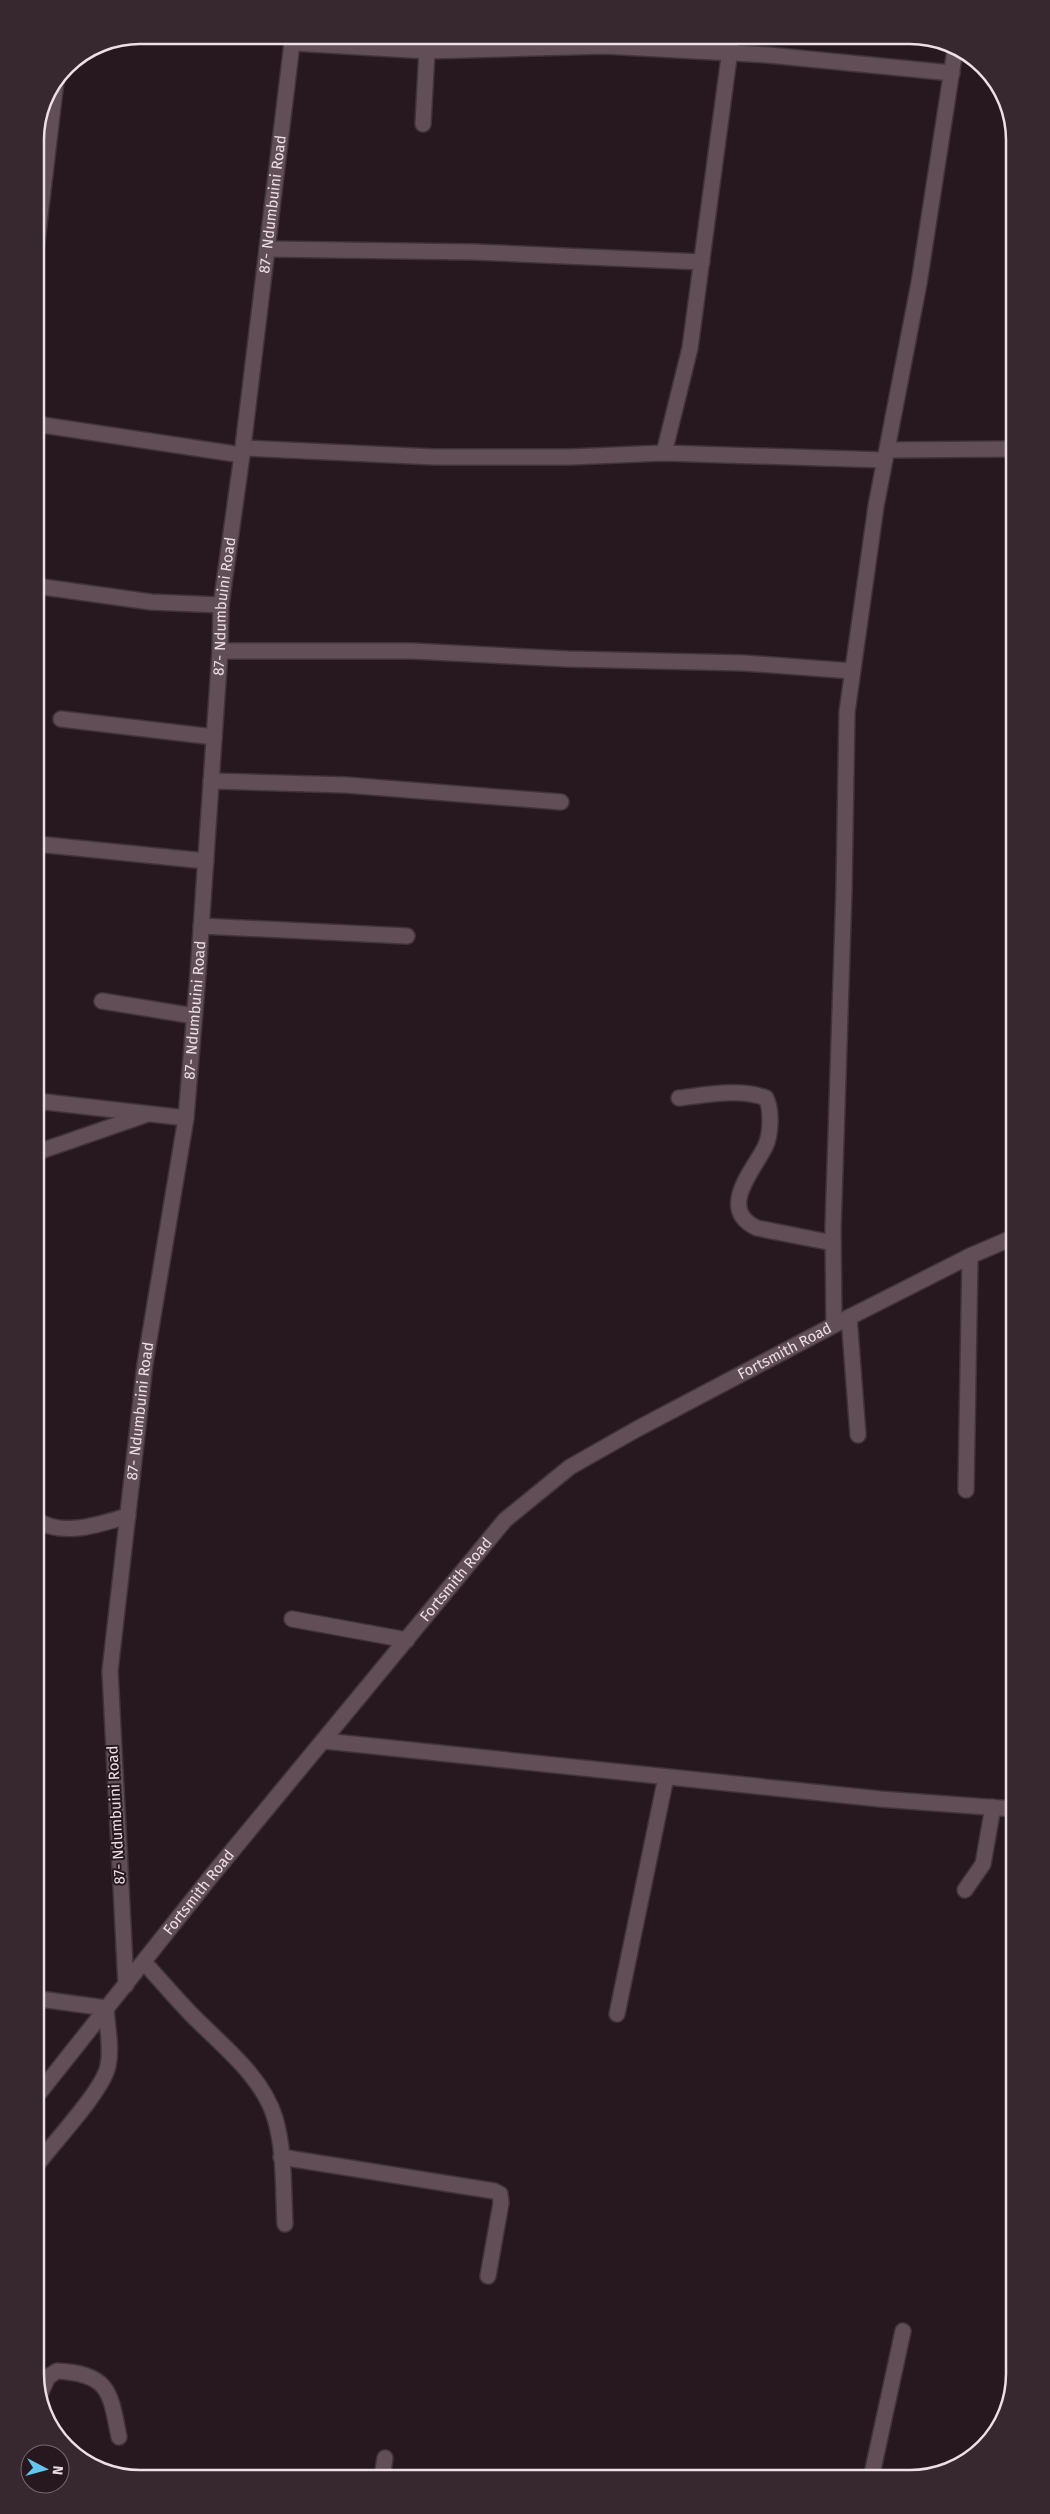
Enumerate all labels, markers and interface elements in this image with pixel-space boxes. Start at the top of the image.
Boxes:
street label: 87- Ndumbuini Road [255,134,290,274]
street label: 87- Ndumbuini Road [209,536,239,676]
street label: 87- Ndumbuini Road [180,940,209,1080]
street label: Fortsmith Road [735,1319,835,1383]
street label: 87- Ndumbuini Road [123,1341,158,1481]
street label: Fortsmith Road [416,1534,496,1625]
street label: 87- Ndumbuini Road [103,1745,129,1885]
street label: Fortsmith Road [159,1846,238,1938]
north arrow [20,2444,70,2494]
text: N [48,2465,66,2476]

